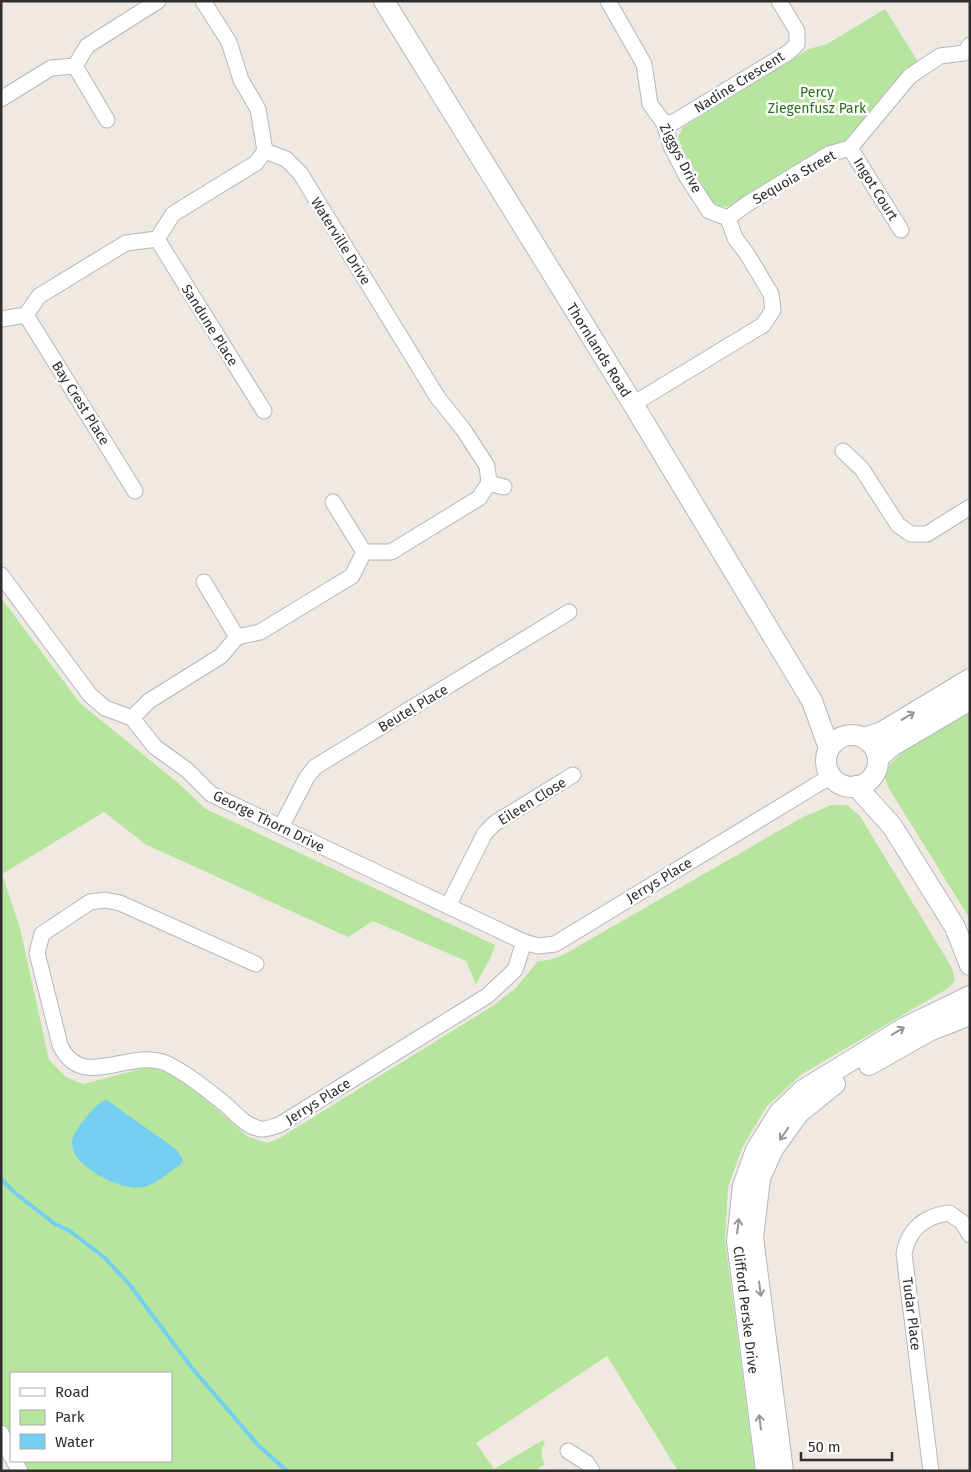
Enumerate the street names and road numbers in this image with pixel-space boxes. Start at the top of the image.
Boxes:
street label: Nadine Crescent [691,47,788,117]
street label: Ziggys Drive [656,121,705,196]
street label: Sequoia Street [750,146,840,208]
street label: Ingot Court [850,155,902,225]
street label: Waterville Drive [307,194,374,288]
street label: Sandune Place [178,281,241,369]
street label: Thornlands Road [563,300,634,401]
street label: Bay Crest Place [48,358,113,448]
street label: Beutel Place [375,681,451,736]
street label: Eileen Close [495,774,569,829]
street label: George Thorn Drive [210,787,327,856]
street label: Jerrys Place [623,854,695,907]
street label: Jerrys Place [283,1075,354,1128]
street label: Clifford Perske Drive [729,1245,762,1375]
street label: Tudar Place [899,1276,924,1352]

